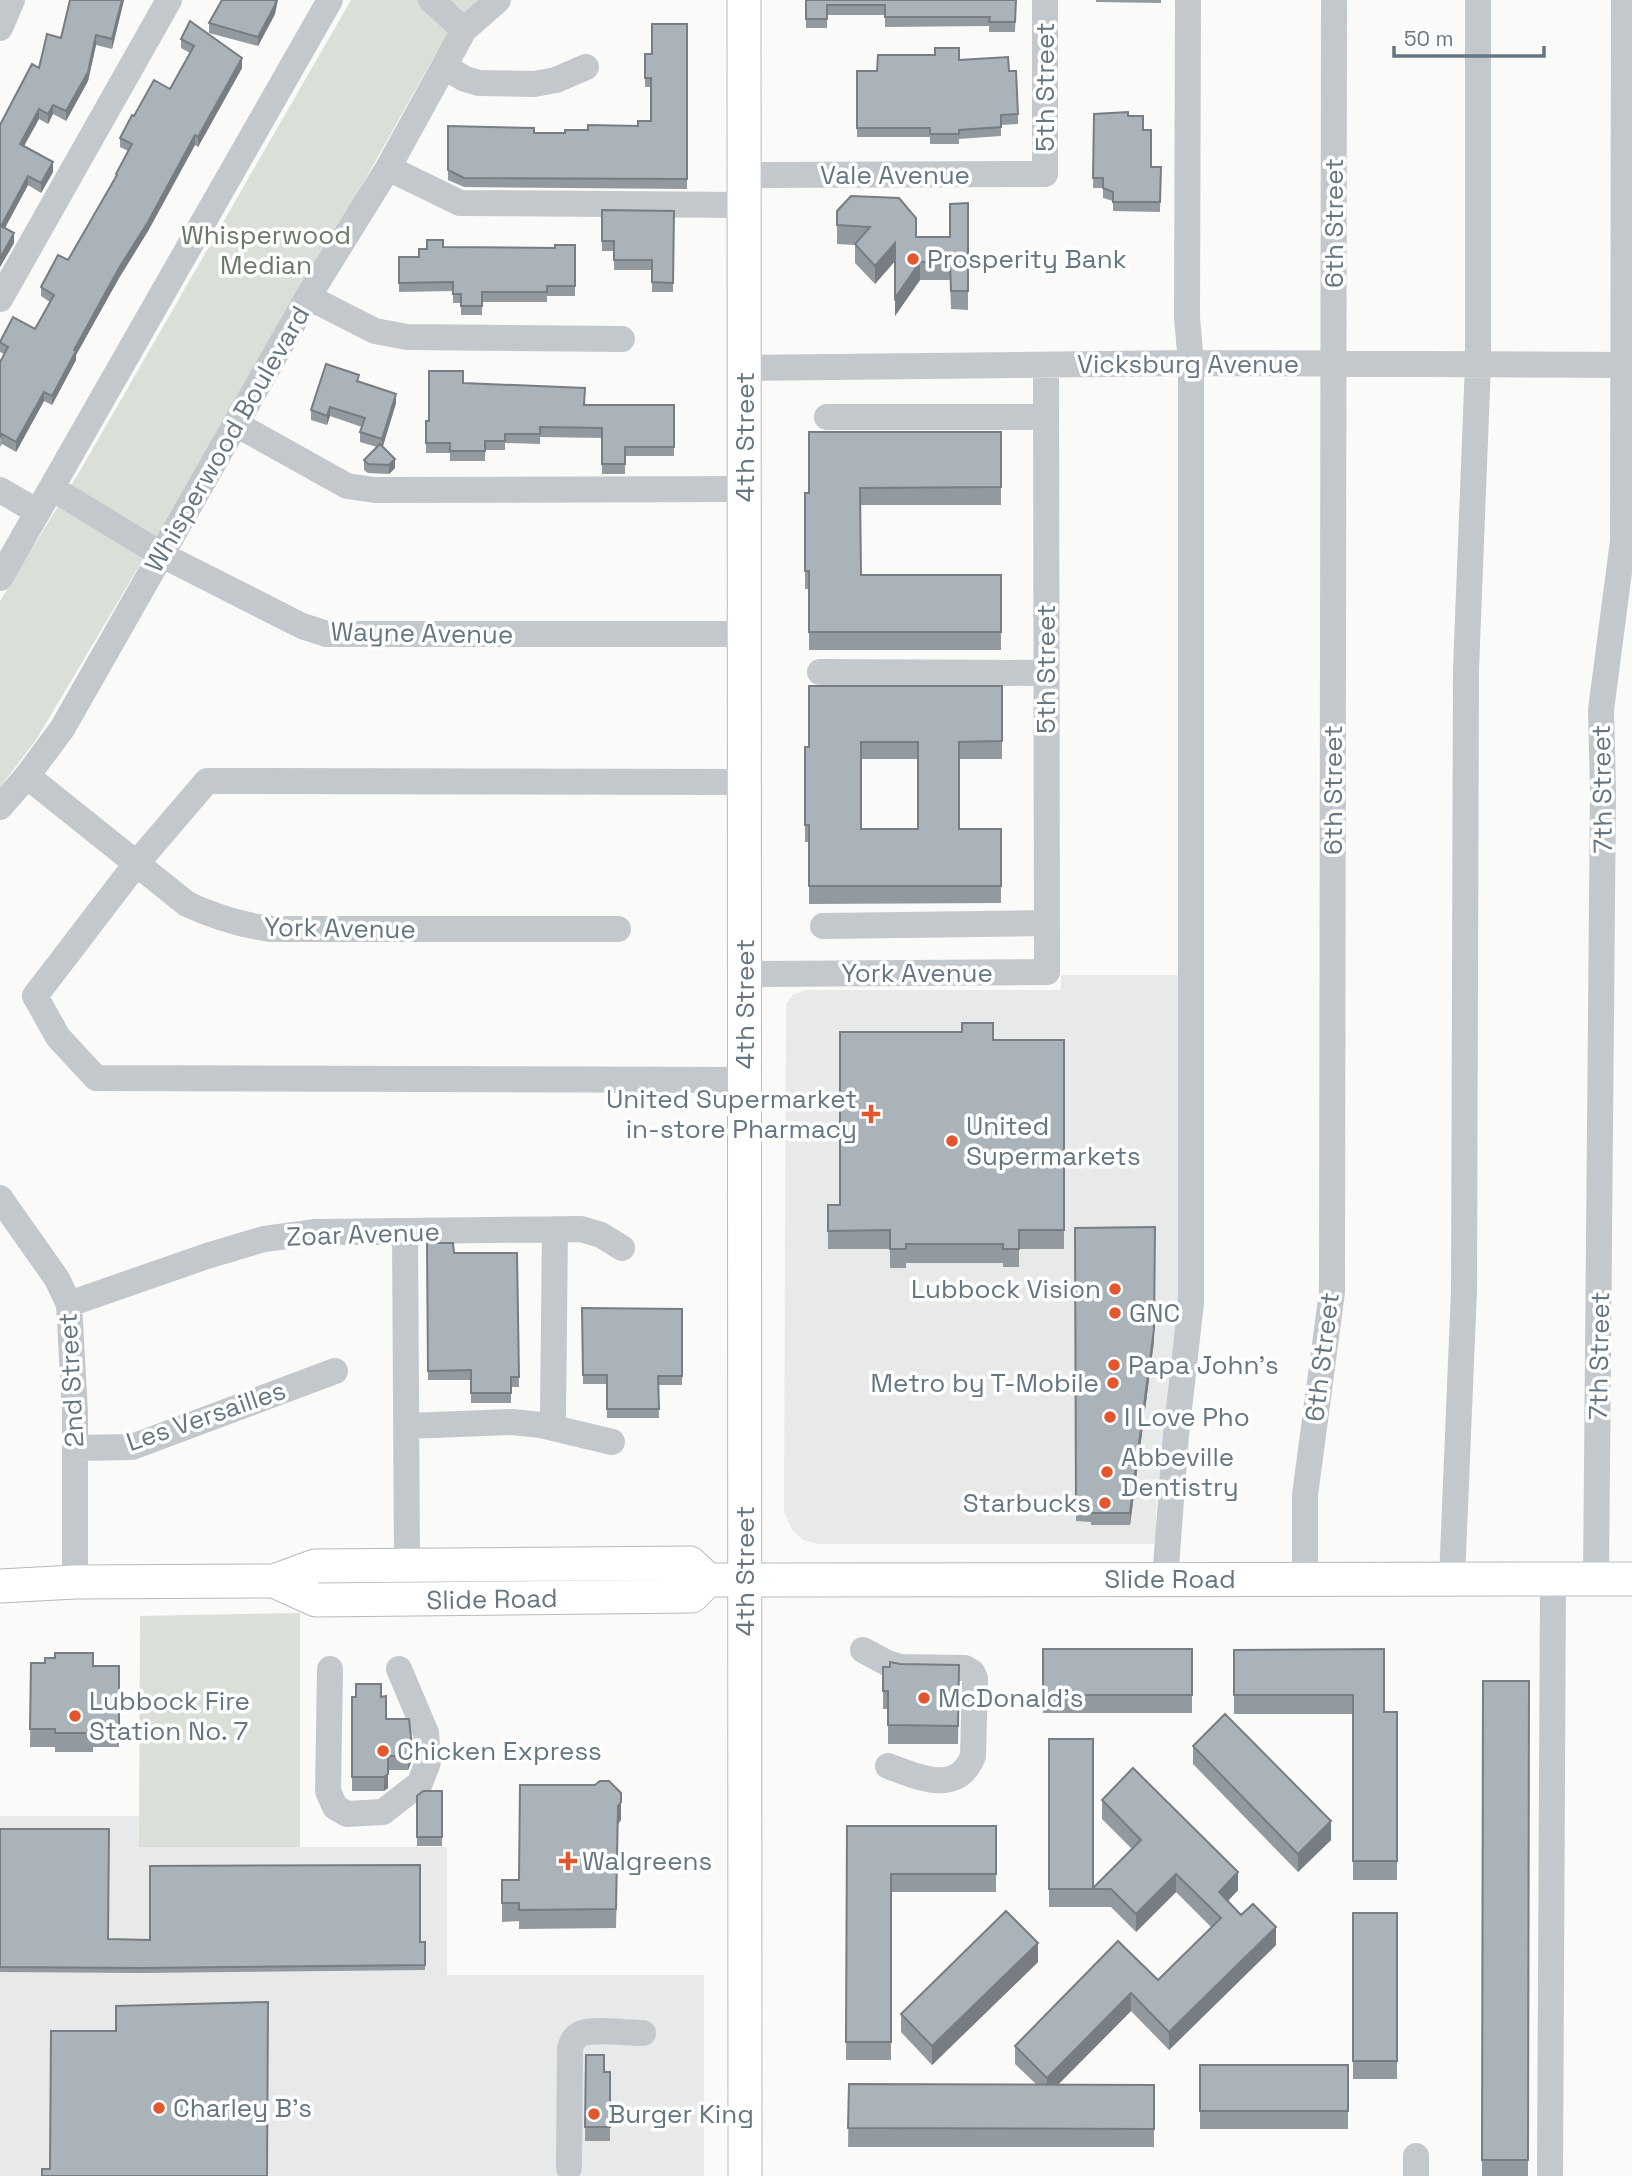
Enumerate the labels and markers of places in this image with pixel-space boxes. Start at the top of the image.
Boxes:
place label: Prosperity Bank [927,242,1127,276]
marker: Prosperity Bank [905,251,921,267]
place label: United Supermarket in-store Pharmacy [606,1082,857,1146]
marker: United Supermarket in-store Pharmacy [863,1106,879,1122]
place label: United Supermarkets [966,1109,1141,1173]
marker: United Supermarkets [944,1133,960,1149]
place label: Lubbock Vision [911,1272,1101,1306]
marker: Lubbock Vision [1107,1281,1123,1297]
place label: GNC [1129,1296,1180,1330]
marker: GNC [1107,1305,1123,1321]
place label: Papa John's [1128,1348,1279,1382]
marker: Papa John's [1106,1357,1122,1373]
place label: Metro by T-Mobile [871,1366,1099,1400]
marker: Metro by T-Mobile [1105,1375,1121,1391]
place label: I Love Pho [1124,1400,1250,1434]
marker: I Love Pho [1102,1409,1118,1425]
place label: Abbeville Dentistry [1121,1440,1239,1504]
marker: Abbeville Dentistry [1099,1464,1115,1480]
place label: Starbucks [963,1486,1091,1520]
marker: Starbucks [1097,1495,1113,1511]
place label: McDonald's [938,1681,1083,1715]
place label: Lubbock Fire Station No. 7 [89,1684,250,1748]
marker: McDonald's [916,1690,932,1706]
marker: Lubbock Fire Station No. 7 [67,1708,83,1724]
place label: Chicken Express [397,1734,602,1768]
marker: Chicken Express [375,1743,391,1759]
place label: Walgreens [582,1844,712,1878]
marker: Walgreens [560,1853,576,1869]
place label: Charley B's [173,2091,312,2125]
place label: Burger King [608,2097,754,2131]
marker: Charley B's [151,2100,167,2116]
marker: Burger King [586,2106,602,2122]

